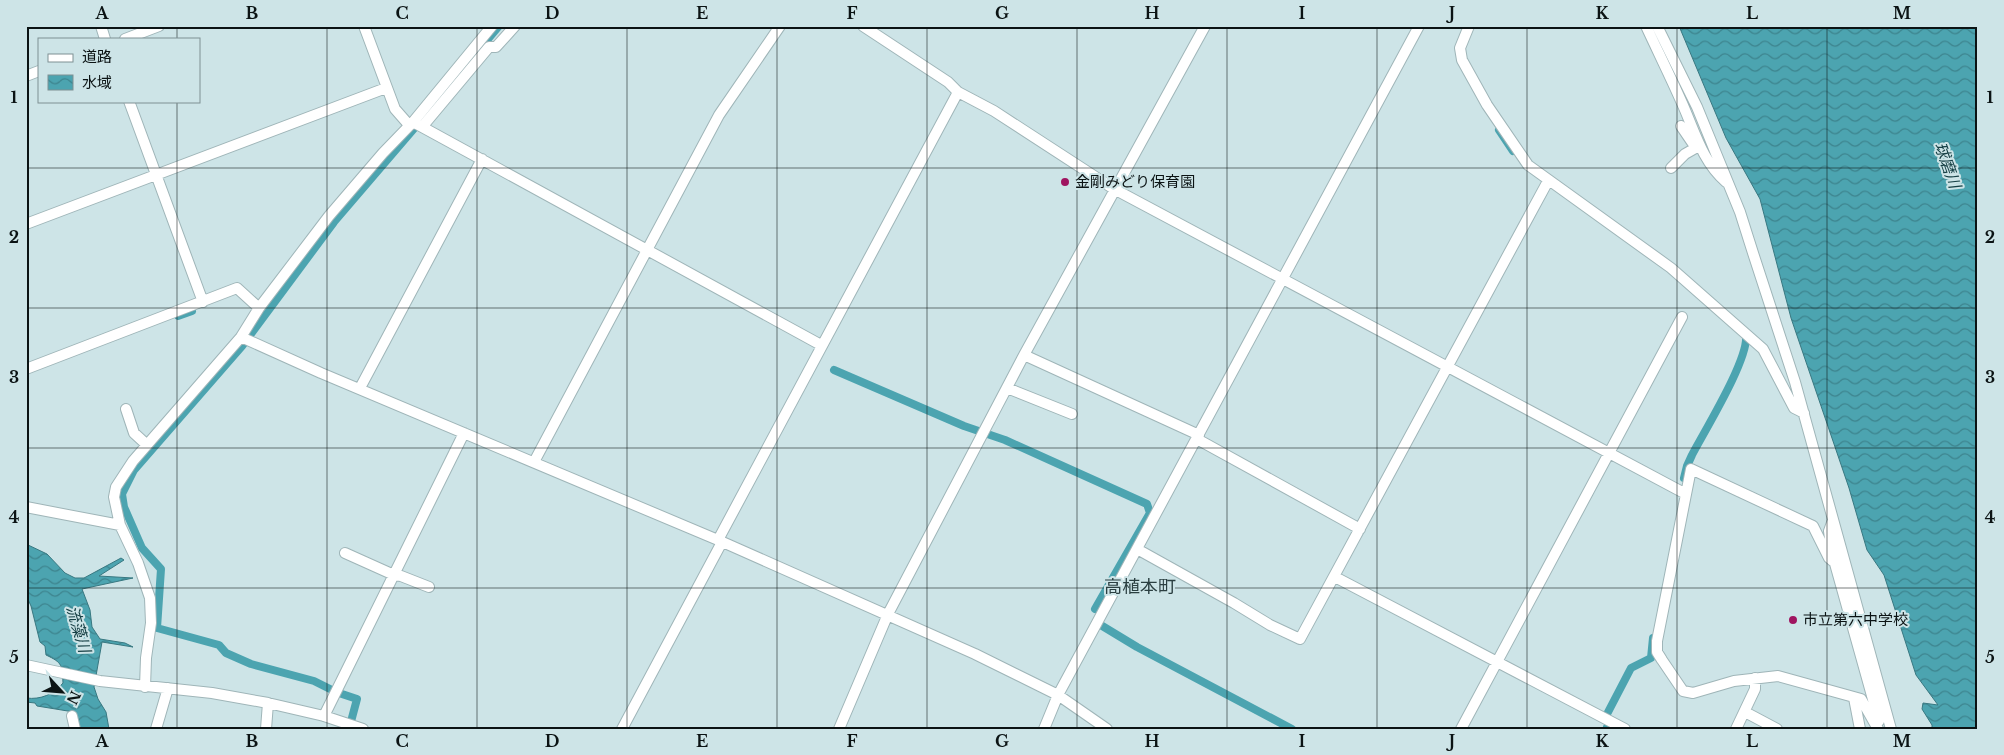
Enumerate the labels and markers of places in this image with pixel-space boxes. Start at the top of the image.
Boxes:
place label: 金剛みどり保育園 [1075,172,1195,191]
marker: 金剛みどり保育園 [1059,176,1071,188]
place label: 市立第六中学校 [1803,610,1908,629]
marker: 市立第六中学校 [1787,614,1799,626]

